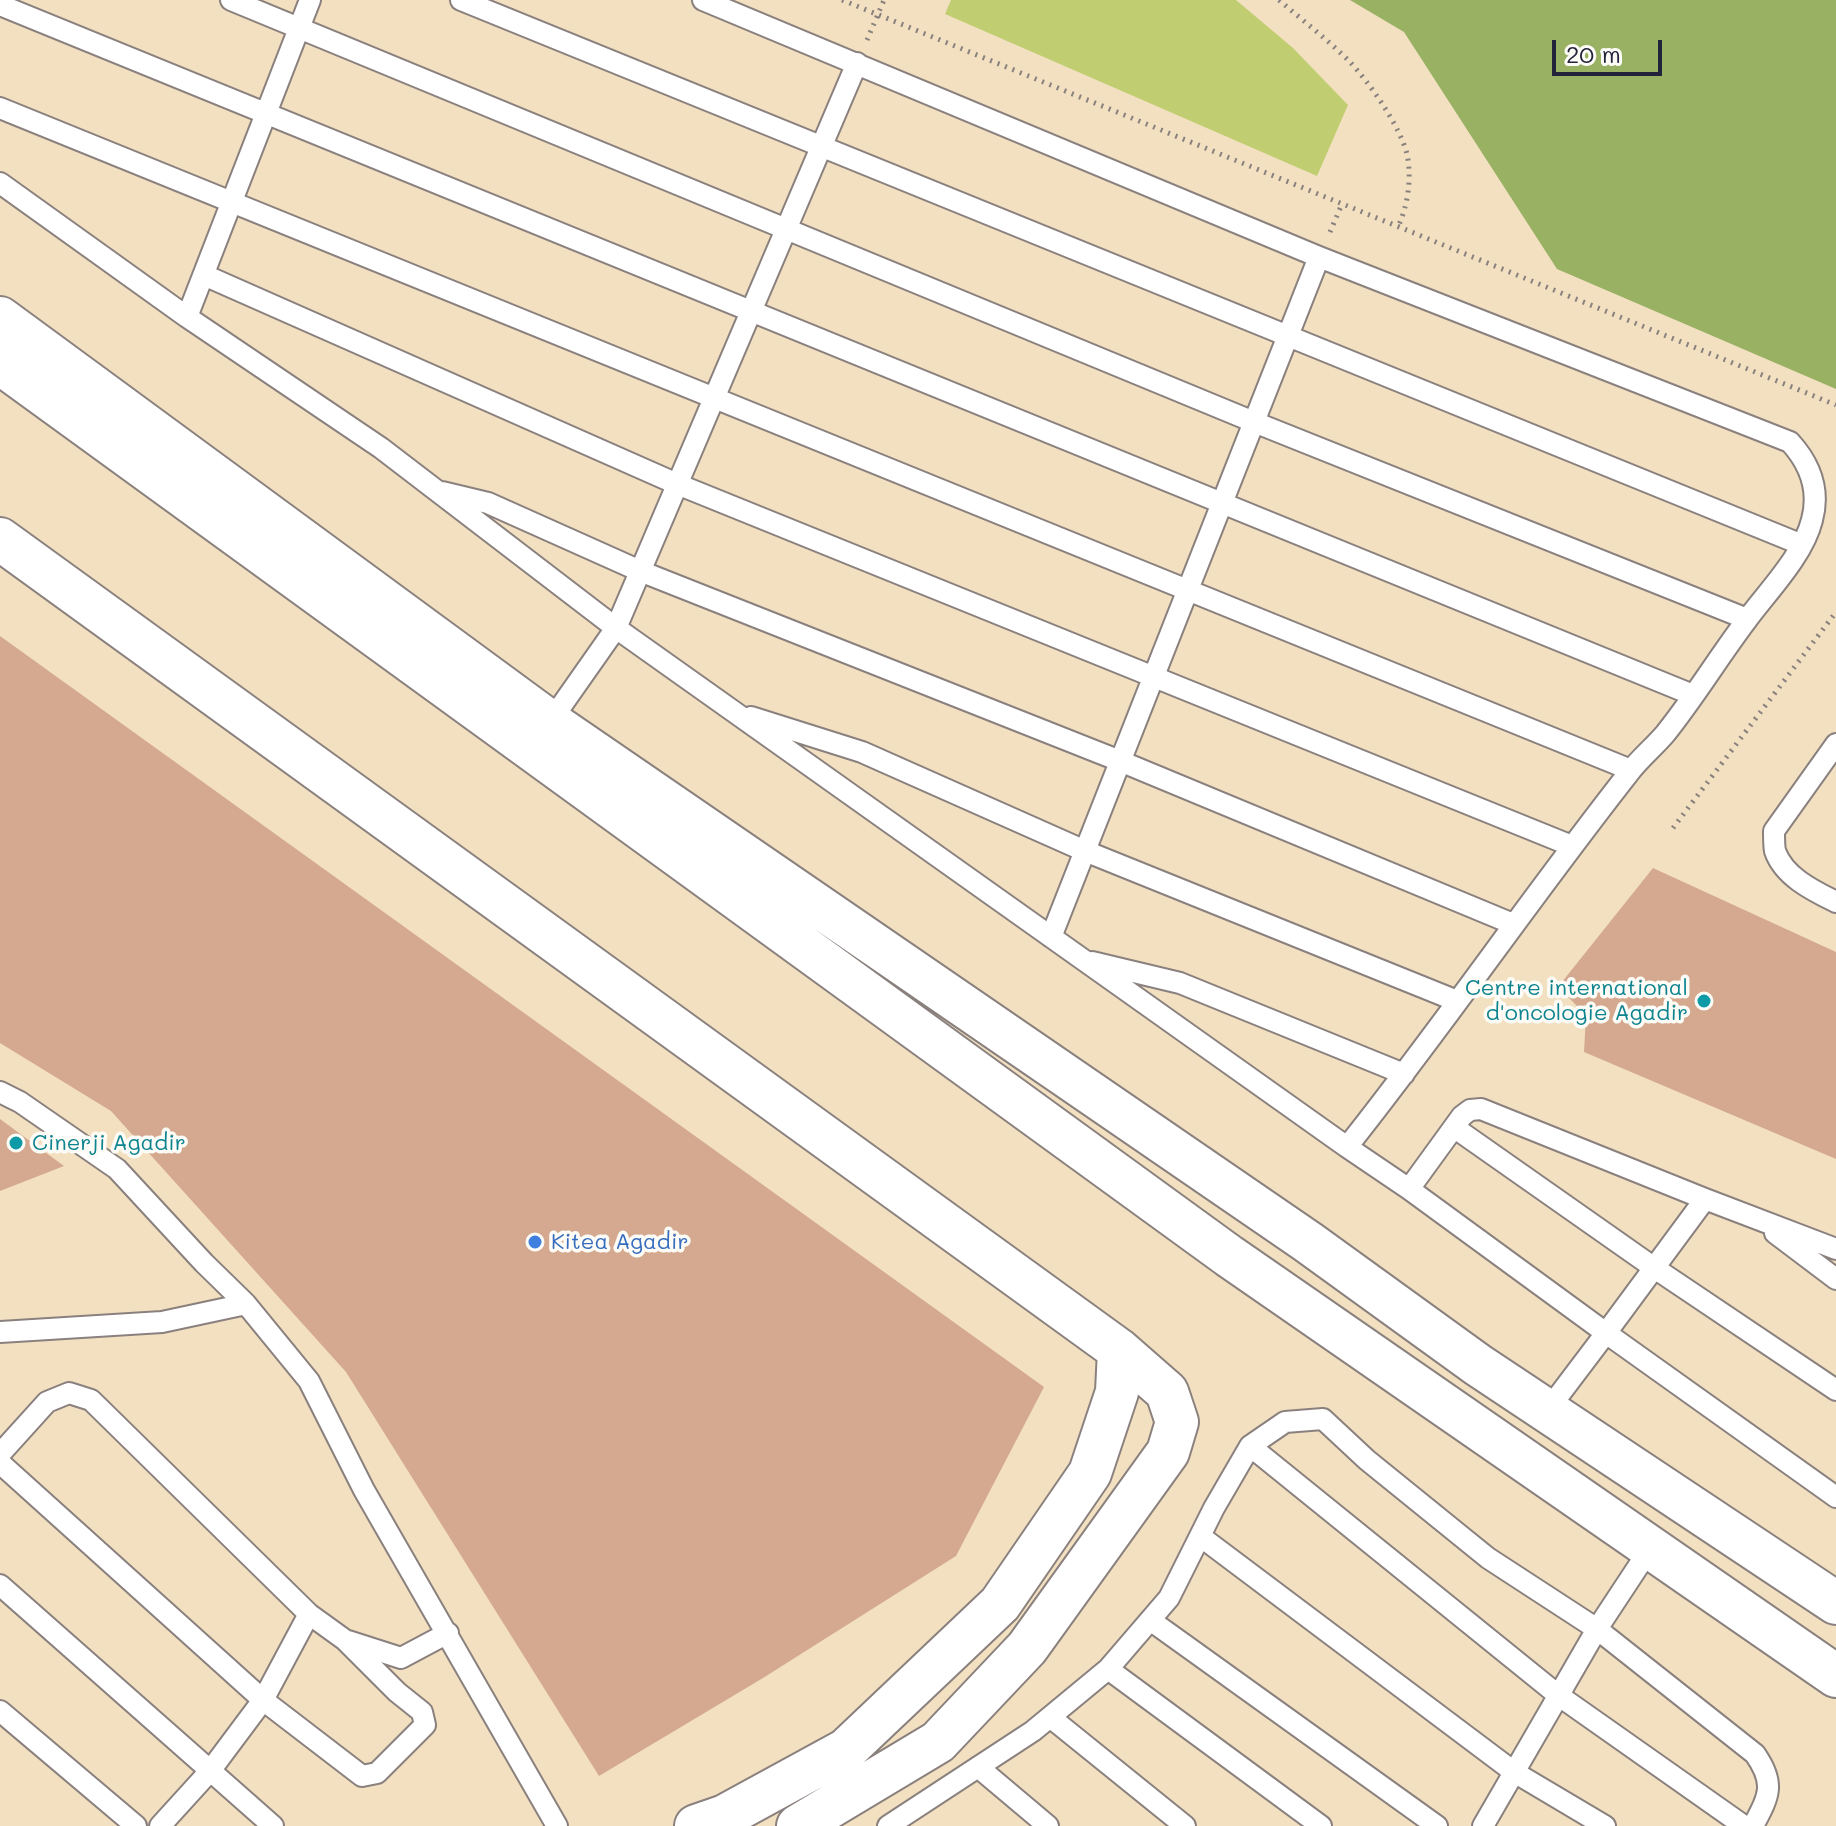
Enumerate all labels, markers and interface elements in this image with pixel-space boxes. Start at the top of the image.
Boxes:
scale bar [1556,24,1666,74]
text: 20 m [1566,38,1621,69]
place label: Centre international d'oncologie Agadir [1465,975,1688,1026]
marker: Centre international d'oncologie Agadir [1695,992,1713,1010]
place label: Cinerji Agadir [32,1130,186,1156]
marker: Cinerji Agadir [7,1134,25,1152]
place label: Kitea Agadir [551,1229,689,1255]
marker: Kitea Agadir [526,1233,544,1251]

